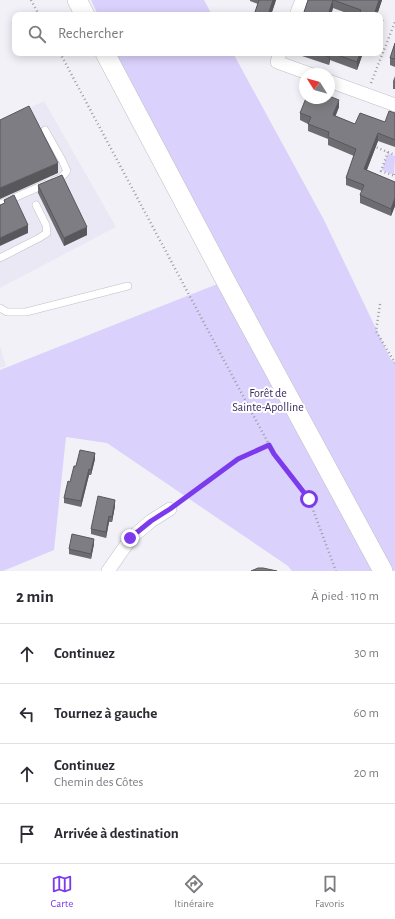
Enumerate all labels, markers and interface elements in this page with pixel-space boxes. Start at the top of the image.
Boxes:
search box [12,12,383,56]
icon: search [26,23,48,45]
text: Rechercher [58,26,123,41]
north arrow [299,68,335,104]
park label: Forêt de Sainte-Apolline [232,387,304,413]
route start [300,490,318,508]
route end [121,529,139,547]
text: 2 min [16,588,54,605]
text: À pied · 110 m [311,590,379,603]
icon: ahead [16,643,38,665]
text: Continuez [54,646,115,661]
text: 30 m [354,647,379,660]
icon: left [16,703,38,725]
text: Tournez à gauche [54,706,157,721]
text: 60 m [353,707,379,720]
text: Continuez [54,758,115,773]
icon: ahead [16,763,38,785]
text: 20 m [354,767,379,780]
text: Chemin des Côtes [54,776,143,789]
icon: arrive [16,823,38,845]
text: Arrivée à destination [54,826,179,841]
tab: Carte [51,873,73,910]
tab: Itinéraire [174,873,214,910]
tab: Favoris [315,873,344,910]

